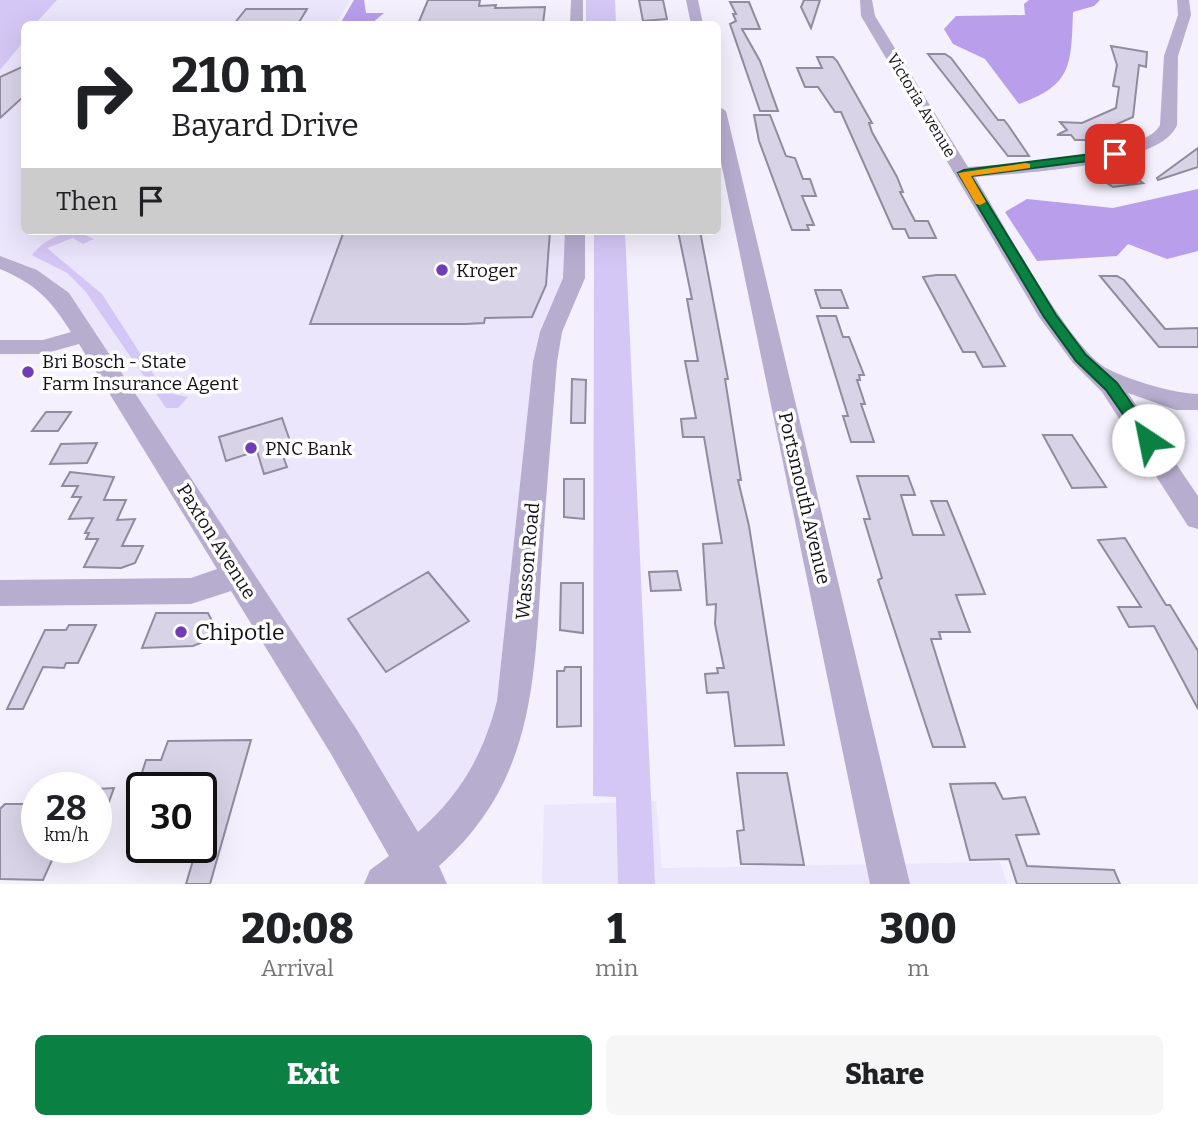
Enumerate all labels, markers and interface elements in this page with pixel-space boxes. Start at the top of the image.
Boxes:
text: 210 m [171,46,306,105]
icon: right [56,49,147,140]
street label: Victoria Avenue [883,50,960,161]
text: Bayard Drive [171,106,359,144]
pin [1085,124,1145,184]
icon: arrive [1096,135,1134,173]
icon: arrive [132,182,170,220]
text: Then [56,186,118,217]
place label: Kroger [456,259,518,282]
marker: Kroger [434,262,450,278]
place label: Bri Bosch - State Farm Insurance Agent [42,350,239,395]
marker: Bri Bosch - State Farm Insurance Agent [20,364,36,380]
position arrow [1111,403,1185,477]
street label: Portsmouth Avenue [774,410,836,586]
place label: PNC Bank [265,437,352,460]
marker: PNC Bank [243,440,259,456]
street label: Paxton Avenue [172,479,261,603]
street label: Wasson Road [511,501,544,621]
place label: Chipotle [195,618,285,646]
marker: Chipotle [173,624,189,640]
speed limit sign: 30 [126,772,217,863]
text: 28 [46,787,87,829]
text: km/h [44,824,89,846]
text: 20:08 [241,904,354,954]
text: 1 [607,904,626,954]
text: 300 [879,904,957,954]
text: Arrival [261,954,334,982]
text: min [595,954,638,982]
text: m [907,954,929,982]
button: Exit [35,1035,592,1115]
button: Share [606,1035,1163,1115]

